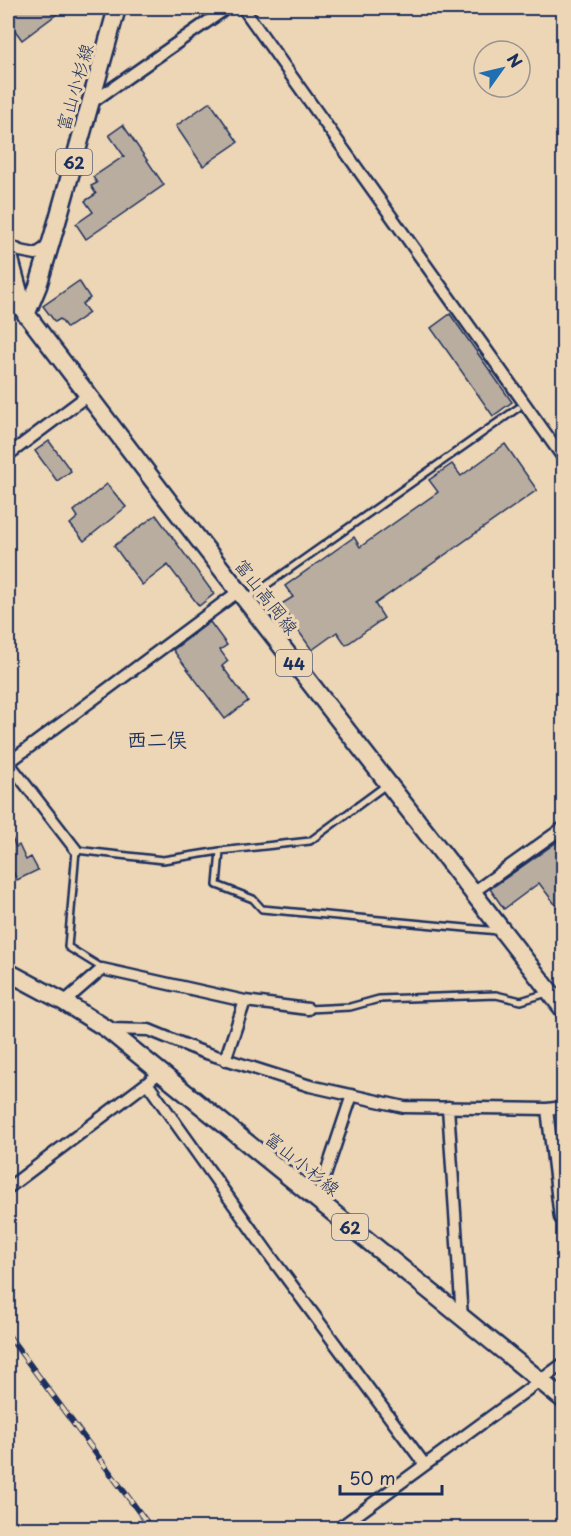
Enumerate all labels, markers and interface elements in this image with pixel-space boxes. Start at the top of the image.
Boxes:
north arrow [472,39,532,99]
street label: 富山小杉線 [49,40,99,134]
text: N [502,48,529,72]
road number: 62 [56,149,92,175]
street label: 富山高岡線 [229,552,305,640]
road number: 44 [276,650,312,676]
district label: 西二俣 [127,724,187,754]
street label: 富山小杉線 [260,1124,346,1202]
road number: 62 [332,1214,368,1240]
scale bar [340,1458,442,1496]
text: 50 m [349,1464,396,1491]

